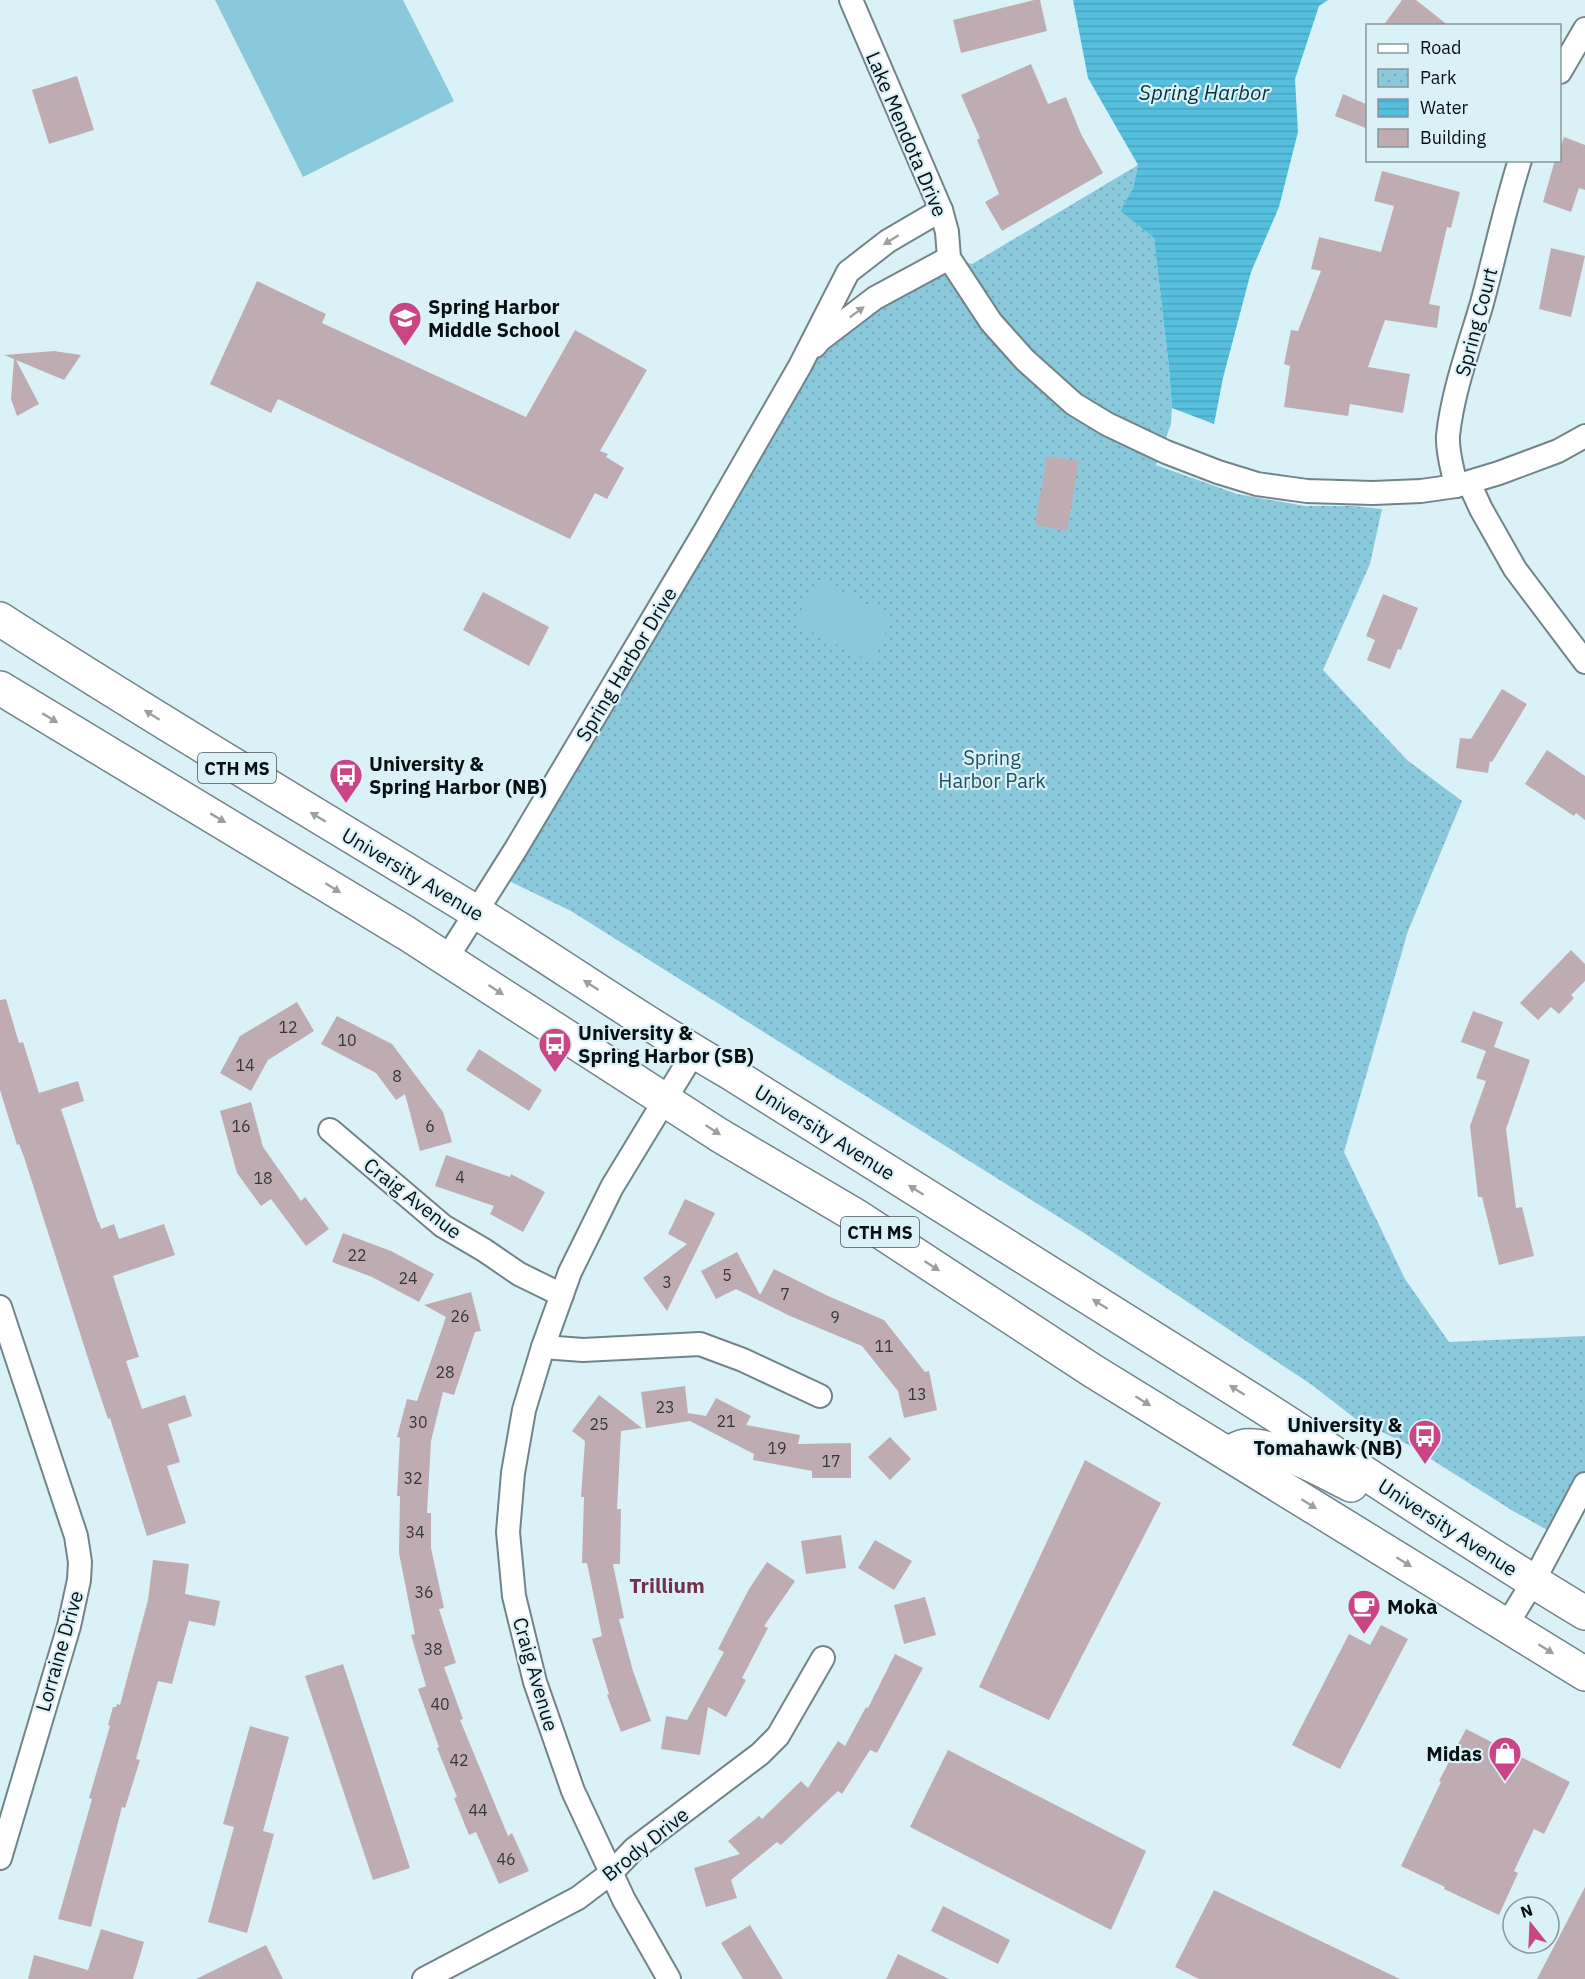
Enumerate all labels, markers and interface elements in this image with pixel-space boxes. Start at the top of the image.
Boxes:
legend [1366,24,1561,162]
text: Road [1420,36,1461,59]
street label: Lake Mendota Drive [860,47,954,221]
text: Park [1420,66,1457,89]
water label: Spring Harbor [1139,78,1270,106]
text: Water [1420,96,1469,119]
text: Building [1420,126,1487,149]
one-way arrow [883,234,899,245]
street label: Spring Court [1449,265,1503,379]
place label: Spring Harbor Middle School [428,293,560,343]
school or university icon: Spring Harbor Middle School [387,300,423,347]
one-way arrow [849,306,865,318]
street label: Spring Harbor Drive [569,582,683,746]
one-way arrow [144,710,160,721]
one-way arrow [42,712,58,723]
park label: Spring Harbor Park [938,744,1046,794]
place label: University & Spring Harbor (NB) [369,750,547,800]
road number: CTH MS [198,753,276,783]
bus stop icon: University & Spring Harbor (NB) [328,757,364,804]
one-way arrow [210,812,226,823]
one-way arrow [310,812,326,823]
street label: University Avenue [337,821,489,927]
one-way arrow [325,882,341,893]
one-way arrow [583,979,599,990]
one-way arrow [488,984,504,996]
house number: 12 [278,1017,298,1037]
place label: University & Spring Harbor (SB) [578,1019,754,1069]
bus stop icon: University & Spring Harbor (SB) [537,1026,573,1073]
house number: 10 [337,1030,357,1050]
house number: 14 [235,1055,255,1075]
house number: 8 [392,1066,402,1086]
street label: University Avenue [750,1078,901,1186]
house number: 16 [231,1116,251,1136]
house number: 6 [425,1116,435,1136]
one-way arrow [705,1125,721,1136]
street label: Craig Avenue [358,1151,468,1245]
house number: 4 [455,1167,465,1187]
house number: 18 [253,1168,273,1188]
one-way arrow [908,1184,924,1195]
road number: CTH MS [841,1217,919,1247]
house number: 22 [347,1245,367,1265]
one-way arrow [924,1260,941,1271]
house number: 5 [722,1265,732,1285]
house number: 24 [398,1268,418,1288]
house number: 3 [662,1272,672,1292]
house number: 7 [780,1284,790,1304]
one-way arrow [1092,1298,1108,1309]
house number: 26 [450,1306,470,1326]
house number: 9 [830,1307,840,1327]
house number: 11 [874,1336,894,1356]
house number: 28 [435,1362,455,1382]
house number: 13 [907,1384,927,1404]
one-way arrow [1229,1385,1245,1396]
one-way arrow [1135,1396,1151,1407]
house number: 23 [655,1397,675,1417]
house number: 21 [716,1411,736,1431]
place label: University & Tomahawk (NB) [1253,1411,1403,1461]
house number: 30 [408,1412,428,1432]
house number: 25 [589,1414,609,1434]
bus stop icon: University & Tomahawk (NB) [1407,1418,1443,1465]
house number: 19 [767,1438,787,1458]
house number: 17 [821,1451,841,1471]
house number: 32 [403,1468,423,1488]
street label: University Avenue [1373,1472,1523,1582]
one-way arrow [1301,1498,1317,1509]
house number: 34 [405,1522,425,1542]
one-way arrow [1396,1557,1412,1568]
district label: Trillium [629,1571,705,1599]
house number: 36 [414,1582,434,1602]
street label: Lorraine Drive [29,1587,89,1715]
cafe icon: Moka [1346,1588,1382,1635]
place label: Moka [1387,1593,1438,1620]
street label: Craig Avenue [507,1614,565,1734]
house number: 38 [423,1639,443,1659]
one-way arrow [1538,1644,1554,1655]
house number: 40 [430,1694,450,1714]
shop icon: Midas [1487,1735,1523,1782]
place label: Midas [1426,1740,1482,1767]
house number: 42 [449,1750,469,1770]
house number: 44 [468,1800,488,1820]
street label: Brody Drive [596,1801,694,1887]
house number: 46 [496,1849,516,1869]
north arrow [1501,1895,1561,1955]
text: N [1518,1899,1535,1922]

